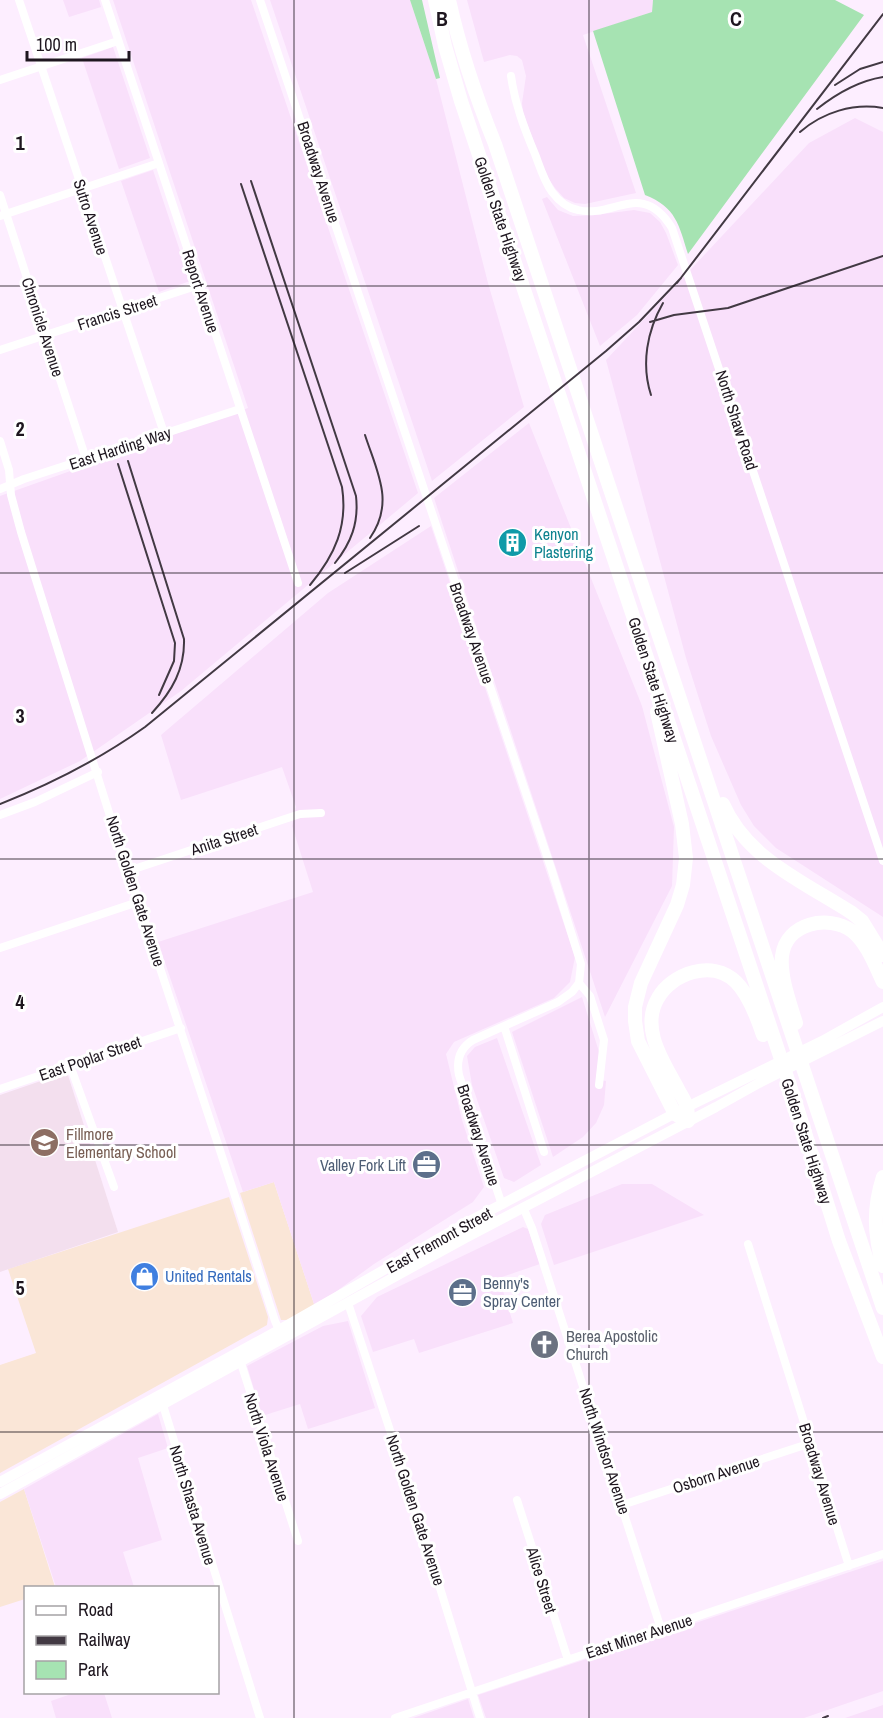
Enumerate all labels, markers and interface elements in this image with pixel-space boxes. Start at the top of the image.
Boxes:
text: B [436,5,448,32]
text: C [730,5,742,32]
scale bar [27,24,129,62]
text: 100 m [36,32,77,57]
street label: Broadway Avenue [292,118,346,226]
text: 1 [15,129,25,156]
street label: Golden State Highway [469,153,533,285]
street label: Sutro Avenue [68,176,114,258]
street label: Report Avenue [177,246,225,336]
street label: Chronicle Avenue [17,274,69,380]
street label: Francis Street [74,289,160,335]
street label: North Shaw Road [711,367,763,473]
text: 2 [15,415,25,442]
street label: East Harding Way [66,421,174,475]
place label: Kenyon Plastering [534,523,594,563]
building icon: Kenyon Plastering [497,527,529,559]
street label: Broadway Avenue [444,580,500,686]
street label: Golden State Highway [623,614,685,746]
text: 3 [15,702,25,729]
street label: North Golden Gate Avenue [101,813,171,969]
street label: Anita Street [187,818,261,860]
text: 4 [15,988,25,1015]
street label: East Poplar Street [36,1030,144,1086]
street label: Golden State Highway [776,1075,838,1207]
street label: Broadway Avenue [452,1081,506,1189]
place label: Fillmore Elementary School [66,1123,176,1163]
school or university icon: Fillmore Elementary School [29,1127,61,1159]
office icon: Valley Fork Lift [411,1149,443,1181]
place label: Valley Fork Lift [320,1154,406,1176]
street label: East Fremont Street [382,1202,496,1278]
shop icon: United Rentals [128,1260,160,1292]
place label: United Rentals [165,1265,252,1287]
place label: Benny's Spray Center [483,1272,561,1312]
text: 5 [15,1274,25,1301]
office icon: Benny's Spray Center [446,1276,478,1308]
place label: Berea Apostolic Church [566,1325,658,1365]
church icon: Berea Apostolic Church [529,1329,561,1361]
street label: North Windsor Avenue [574,1385,636,1517]
street label: North Viola Avenue [239,1390,295,1504]
street label: Broadway Avenue [794,1420,846,1528]
street label: North Golden Gate Avenue [381,1432,451,1588]
street label: North Shasta Avenue [164,1443,222,1567]
street label: Osborn Avenue [670,1450,762,1498]
street label: Alice Street [521,1543,563,1616]
legend [24,1586,219,1694]
text: Road [78,1597,113,1622]
street label: East Miner Avenue [583,1608,695,1664]
text: Railway [78,1627,131,1652]
text: Park [78,1657,109,1682]

